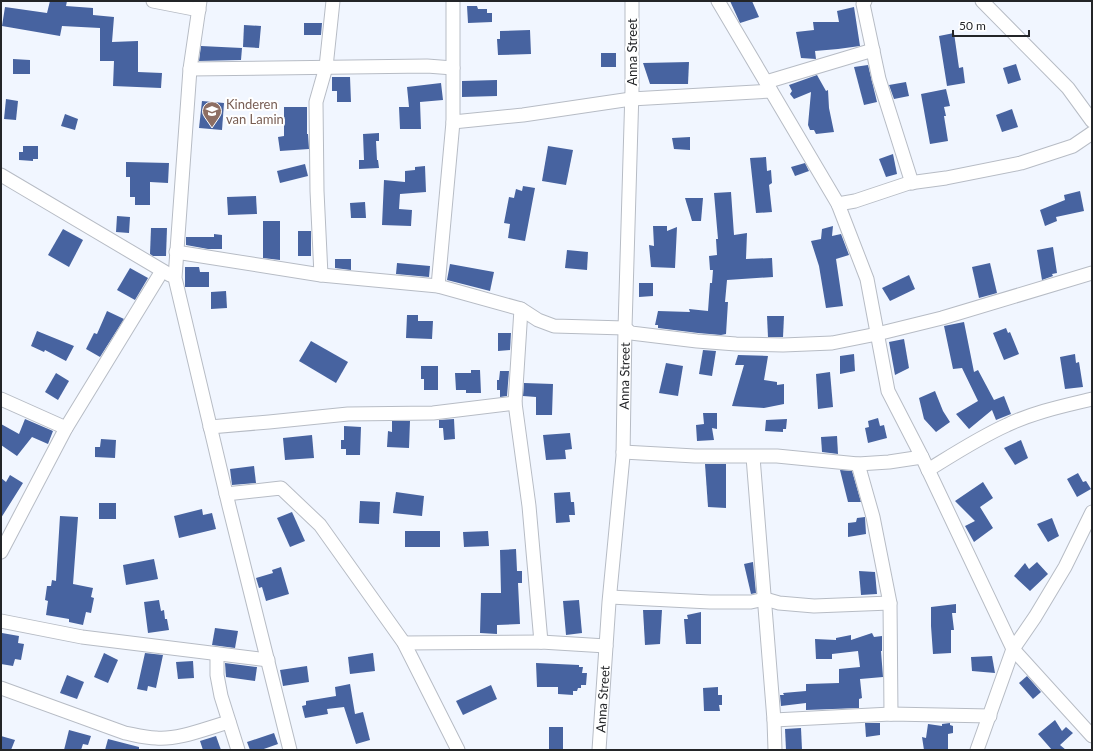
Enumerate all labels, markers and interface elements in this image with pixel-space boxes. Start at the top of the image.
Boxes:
scale bar [953,12,1029,38]
street label: Anna Street [624,18,640,86]
text: 50 m [959,18,986,33]
place label: Kinderen van Lamin [226,96,284,127]
school or university icon: Kinderen van Lamin [201,100,223,128]
street label: Anna Street [616,342,633,410]
street label: Anna Street [592,665,613,733]

